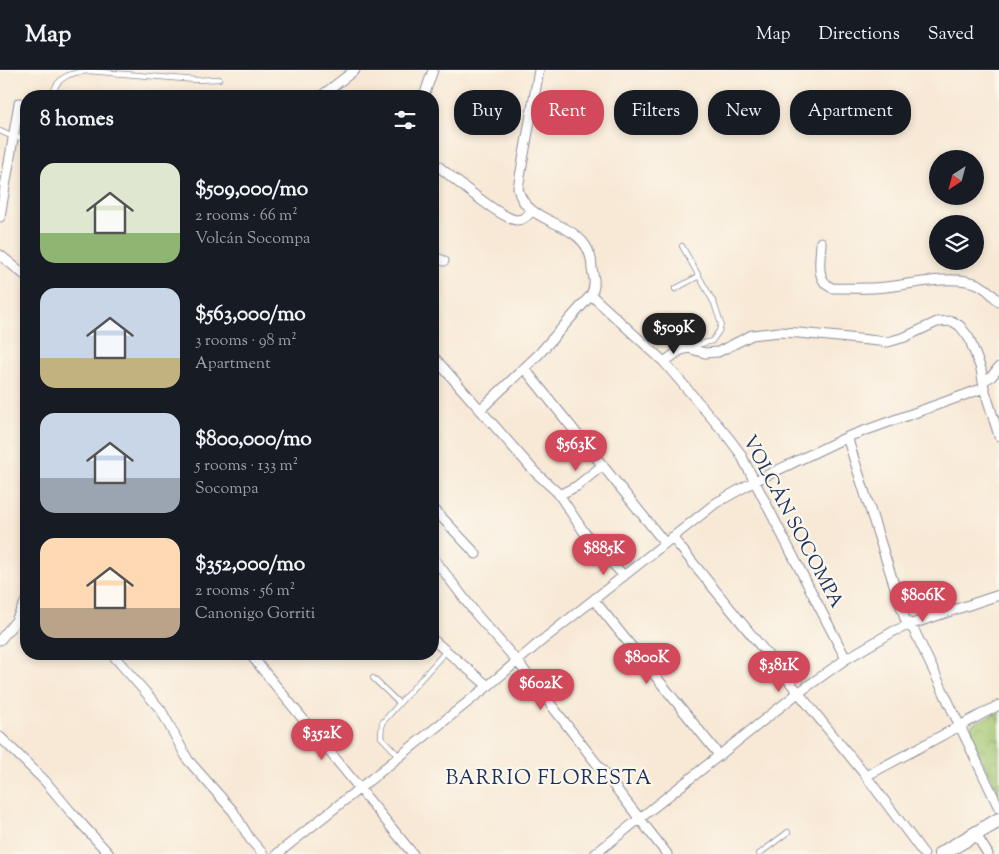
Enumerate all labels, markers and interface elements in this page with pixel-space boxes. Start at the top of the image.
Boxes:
text: Map [25,18,71,52]
text: Map [756,22,791,48]
text: Directions [819,22,900,48]
text: Saved [928,22,974,48]
chip: Buy [454,90,521,135]
chip: Rent [531,90,604,135]
chip: Filters [614,90,698,135]
chip: New [708,90,780,135]
chip: Apartment [790,90,911,135]
text: 8 homes [40,105,114,135]
icon: filters [391,106,419,134]
north arrow [929,150,984,205]
map controls [929,150,984,270]
text: $509,000/mo [195,175,308,205]
icon: home [80,183,140,243]
text: 2 rooms · 66 m² [195,205,298,228]
button: layers [929,215,984,270]
text: Volcán Socompa [195,228,310,251]
text: $563,000/mo [195,300,306,330]
icon: home [80,308,140,368]
pin: $509K [639,312,709,355]
text: $509K [653,317,695,340]
text: 3 rooms · 98 m² [195,330,297,353]
text: Apartment [195,353,271,376]
text: $800,000/mo [195,425,312,455]
pin: $563K [541,430,611,472]
street label: VOLCÁN SOCOMPA [735,431,849,614]
icon: home [80,433,140,493]
text: $563K [556,434,596,457]
text: 5 rooms · 133 m² [195,455,298,478]
text: Socompa [195,478,259,501]
pin: $885K [569,534,639,576]
text: $885K [583,538,625,561]
text: $352,000/mo [195,550,305,580]
icon: home [80,558,140,618]
text: 2 rooms · 56 m² [195,580,295,603]
pin: $806K [888,580,958,623]
text: $806K [901,585,945,608]
text: Canonigo Gorriti [195,603,315,626]
pin: $800K [612,642,682,685]
text: $800K [624,647,670,670]
pin: $381K [744,650,814,693]
text: $381K [759,655,799,678]
pin: $602K [506,668,576,711]
text: $602K [519,673,563,696]
pin: $352K [287,718,357,761]
text: $352K [302,723,342,746]
district label: BARRIO FLORESTA [446,765,652,794]

